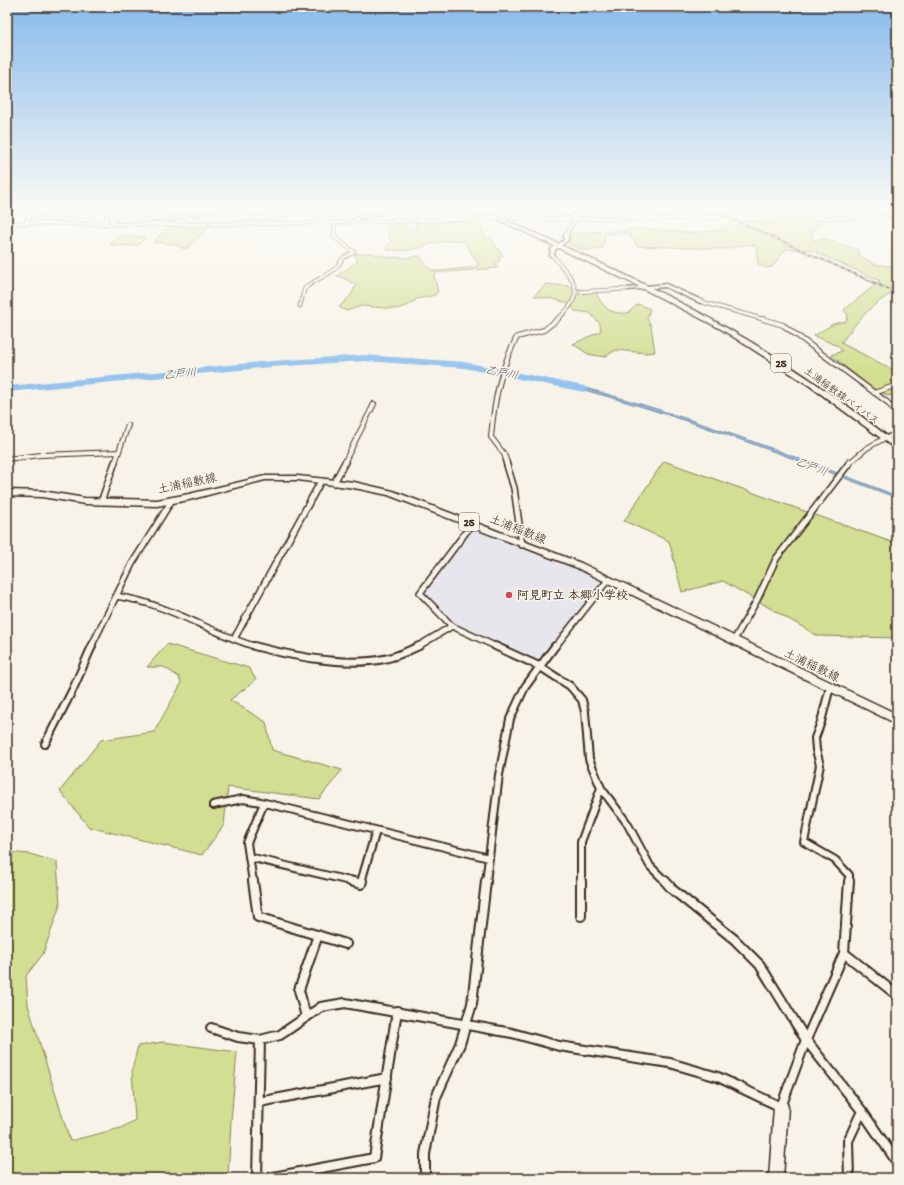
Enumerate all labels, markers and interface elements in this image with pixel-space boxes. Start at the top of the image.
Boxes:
road number: 25 [771,354,791,372]
water label: 乙戸川 [484,364,519,383]
street label: 土浦稲敷線バイパス [801,365,881,428]
water label: 乙戸川 [163,367,197,382]
water label: 乙戸川 [794,456,829,479]
street label: 土浦稲敷線 [156,471,218,498]
street label: 土浦稲敷線 [487,512,548,549]
road number: 25 [459,513,479,531]
place label: 阿見町立 本郷小学校 [517,589,628,604]
marker: 阿見町立 本郷小学校 [504,590,514,600]
street label: 土浦稲敷線 [781,646,842,686]

